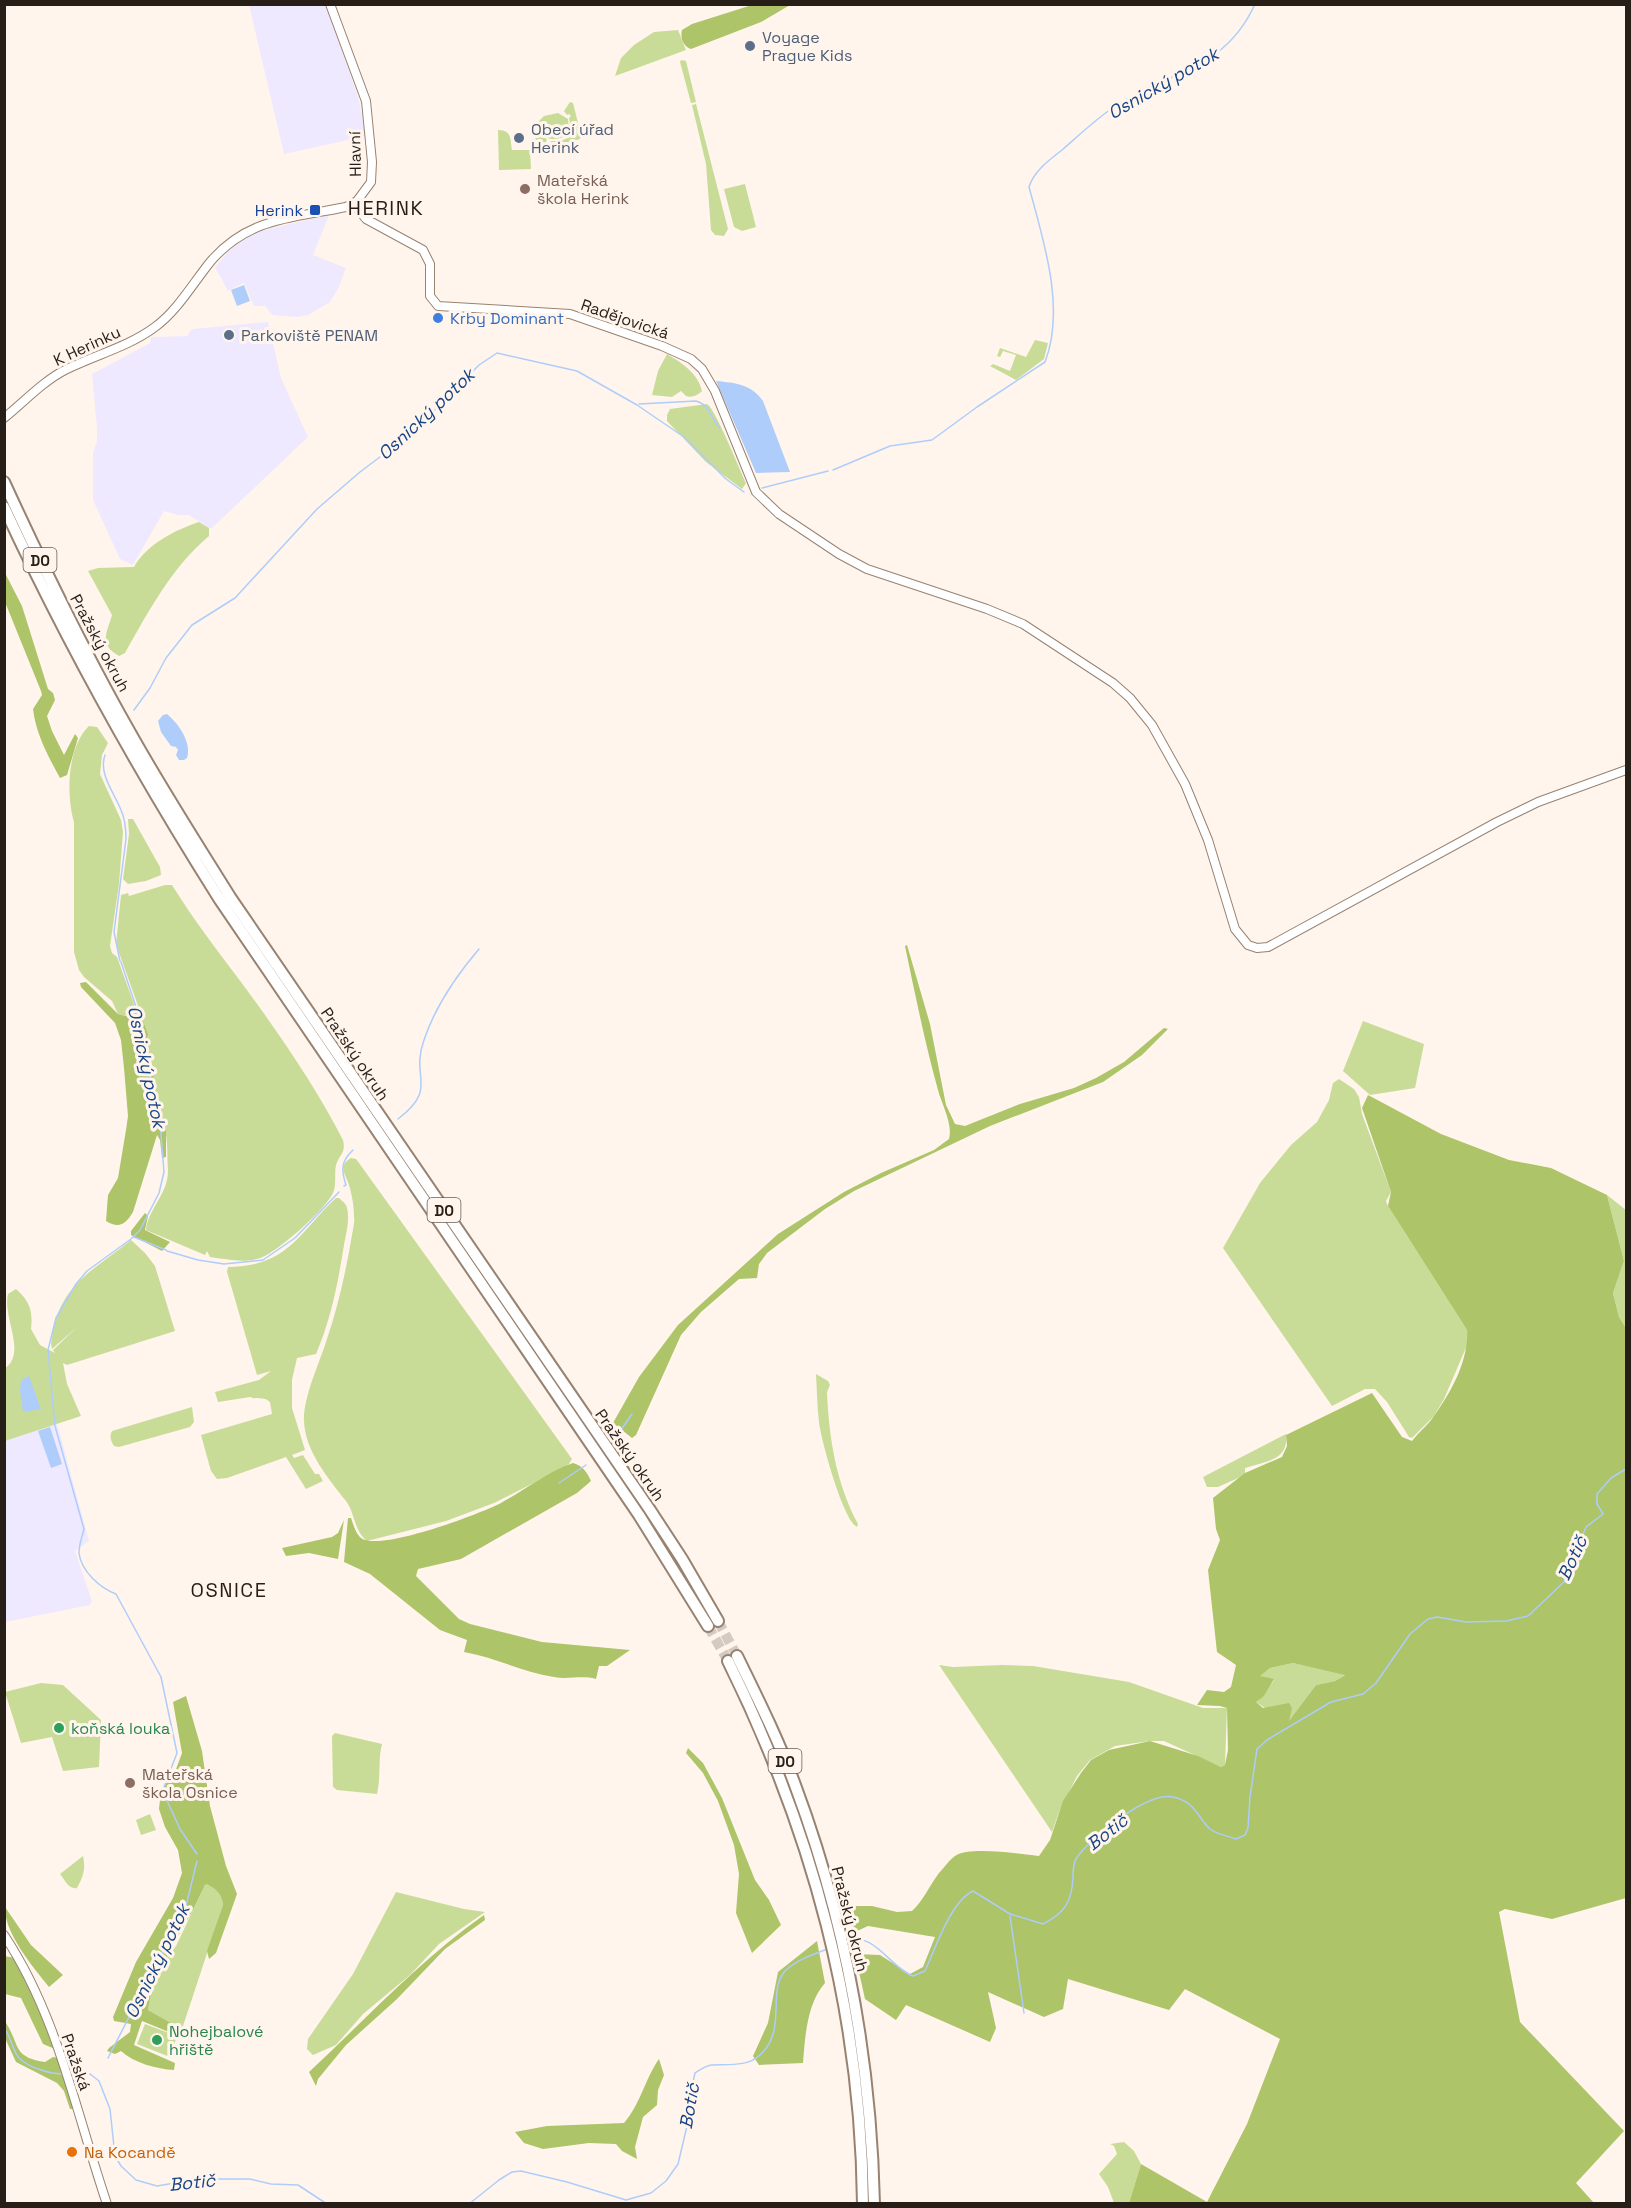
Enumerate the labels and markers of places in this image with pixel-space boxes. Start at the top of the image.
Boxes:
place label: Voyage Prague Kids [762,27,852,66]
marker: Voyage Prague Kids [743,39,757,53]
place label: Obecí úřad Herink [531,119,614,158]
marker: Obecí úřad Herink [512,131,526,145]
place label: Mateřská škola Herink [537,170,629,209]
marker: Mateřská škola Herink [518,182,532,196]
place label: Herink [255,200,303,221]
marker: Herink [308,203,322,217]
place label: Krby Dominant [450,308,564,329]
marker: Krby Dominant [431,311,445,325]
place label: Parkoviště PENAM [241,325,378,346]
marker: Parkoviště PENAM [222,328,236,342]
place label: koňská louka [71,1718,170,1739]
marker: koňská louka [52,1721,66,1735]
place label: Mateřská škola Osnice [142,1764,238,1803]
marker: Mateřská škola Osnice [123,1776,137,1790]
place label: Nohejbalové hřiště [169,2021,264,2060]
marker: Nohejbalové hřiště [150,2033,164,2047]
place label: Na Kocandě [84,2142,176,2163]
marker: Na Kocandě [65,2145,79,2159]

